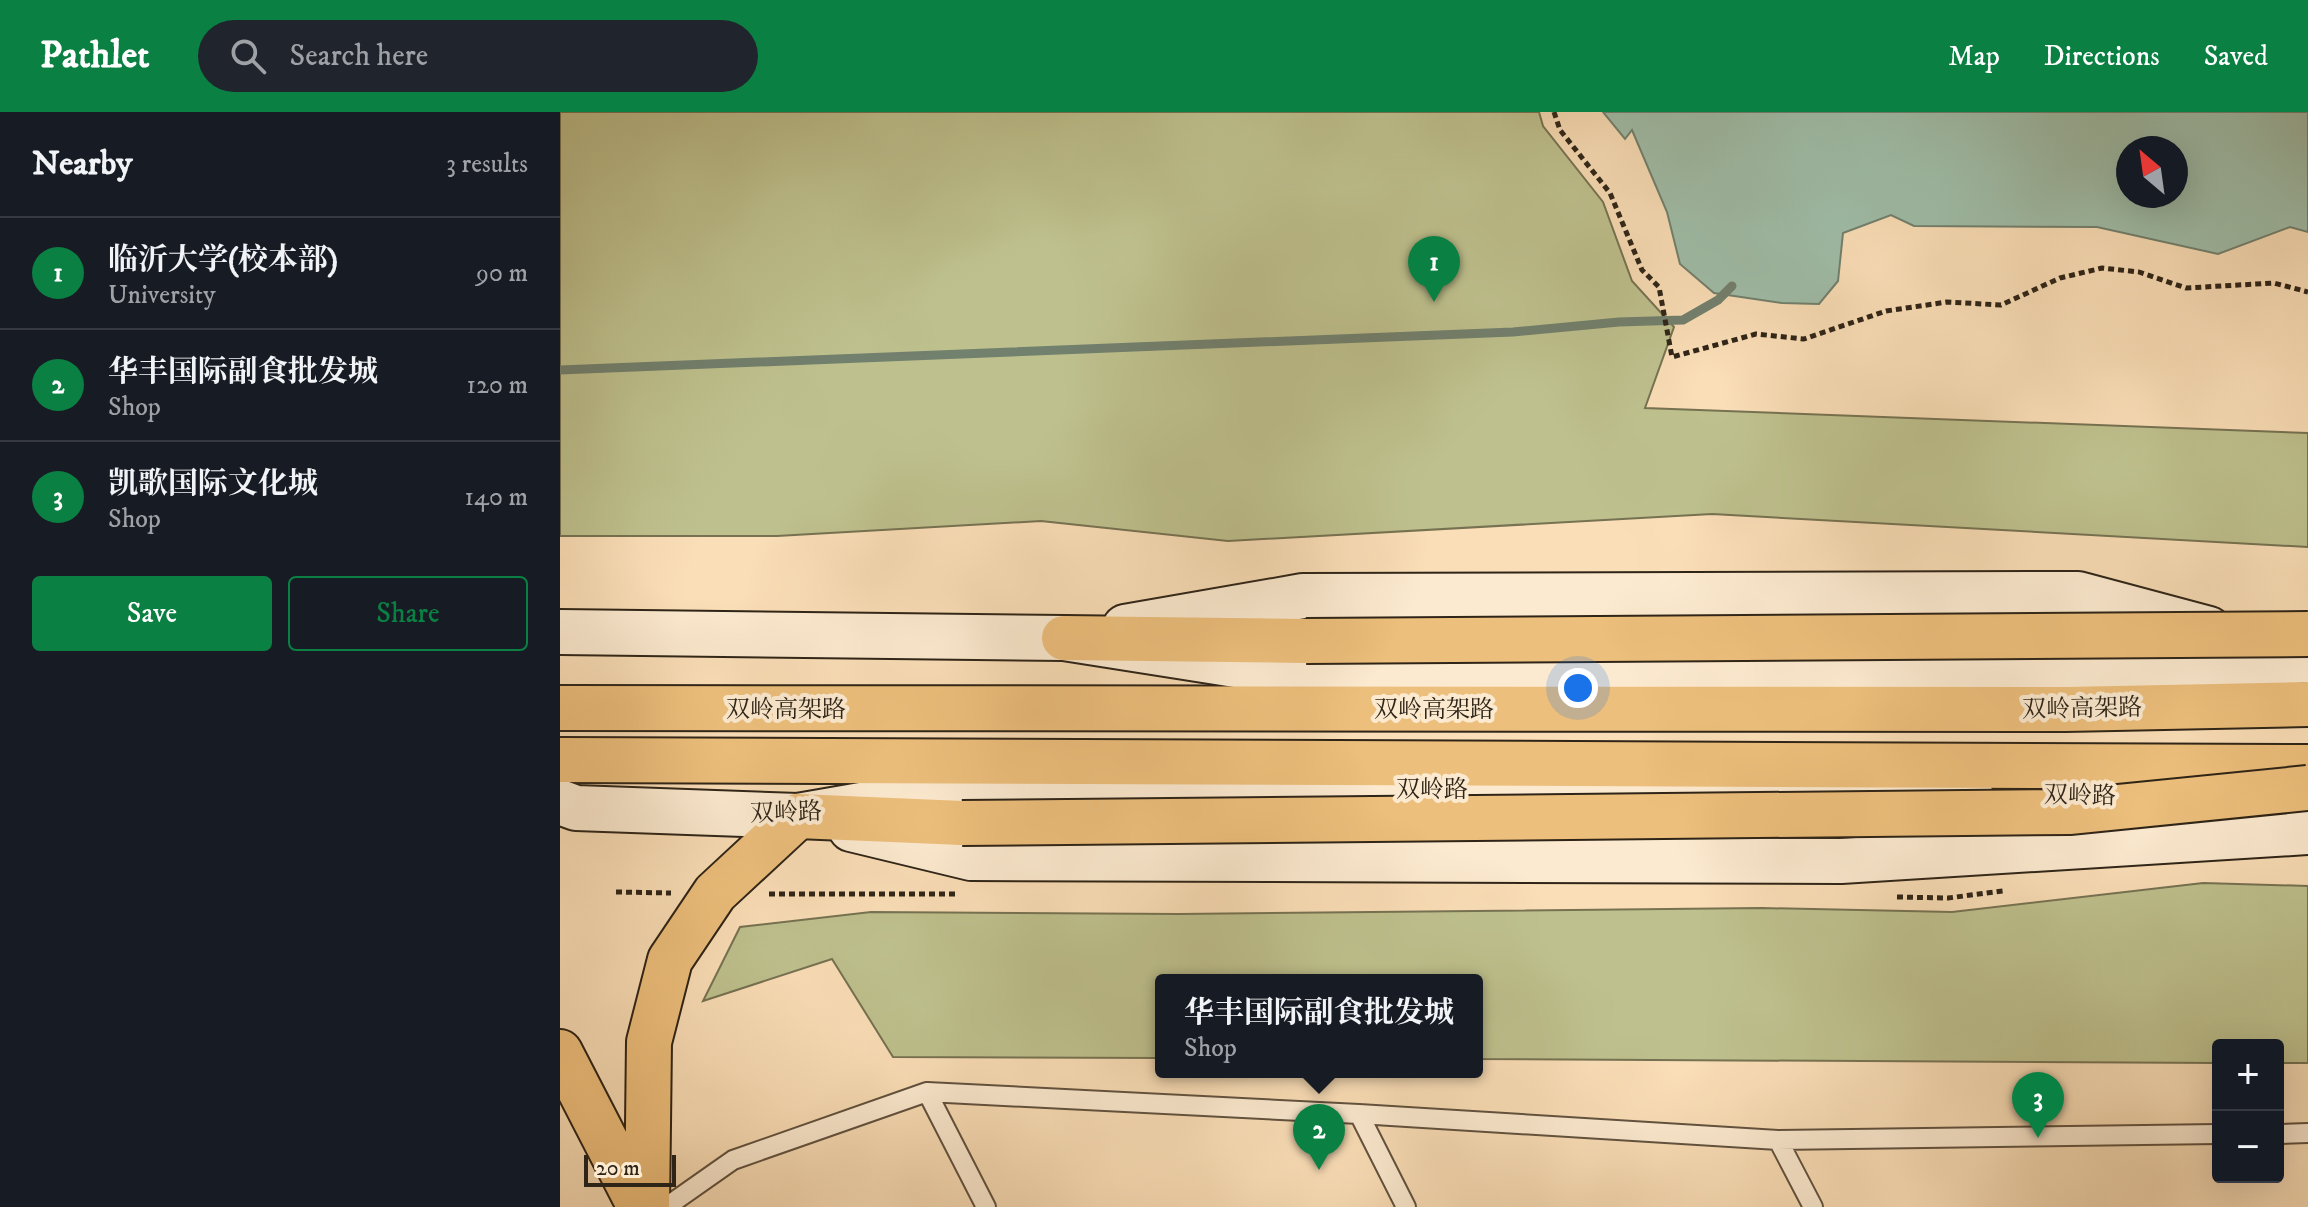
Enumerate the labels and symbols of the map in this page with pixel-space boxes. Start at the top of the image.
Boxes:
north arrow [2116,136,2188,208]
pin: 1 [1408,236,1460,302]
your location [1558,668,1598,708]
street label: 双岭高架路 [2022,693,2142,725]
street label: 双岭高架路 [726,695,846,725]
street label: 双岭高架路 [1374,695,1494,725]
street label: 双岭路 [1396,775,1468,805]
street label: 双岭路 [2044,780,2116,812]
street label: 双岭路 [750,797,823,829]
pin: 3 [2012,1072,2064,1138]
pin: 2 [1293,1104,1345,1170]
scale bar [584,1151,676,1187]

